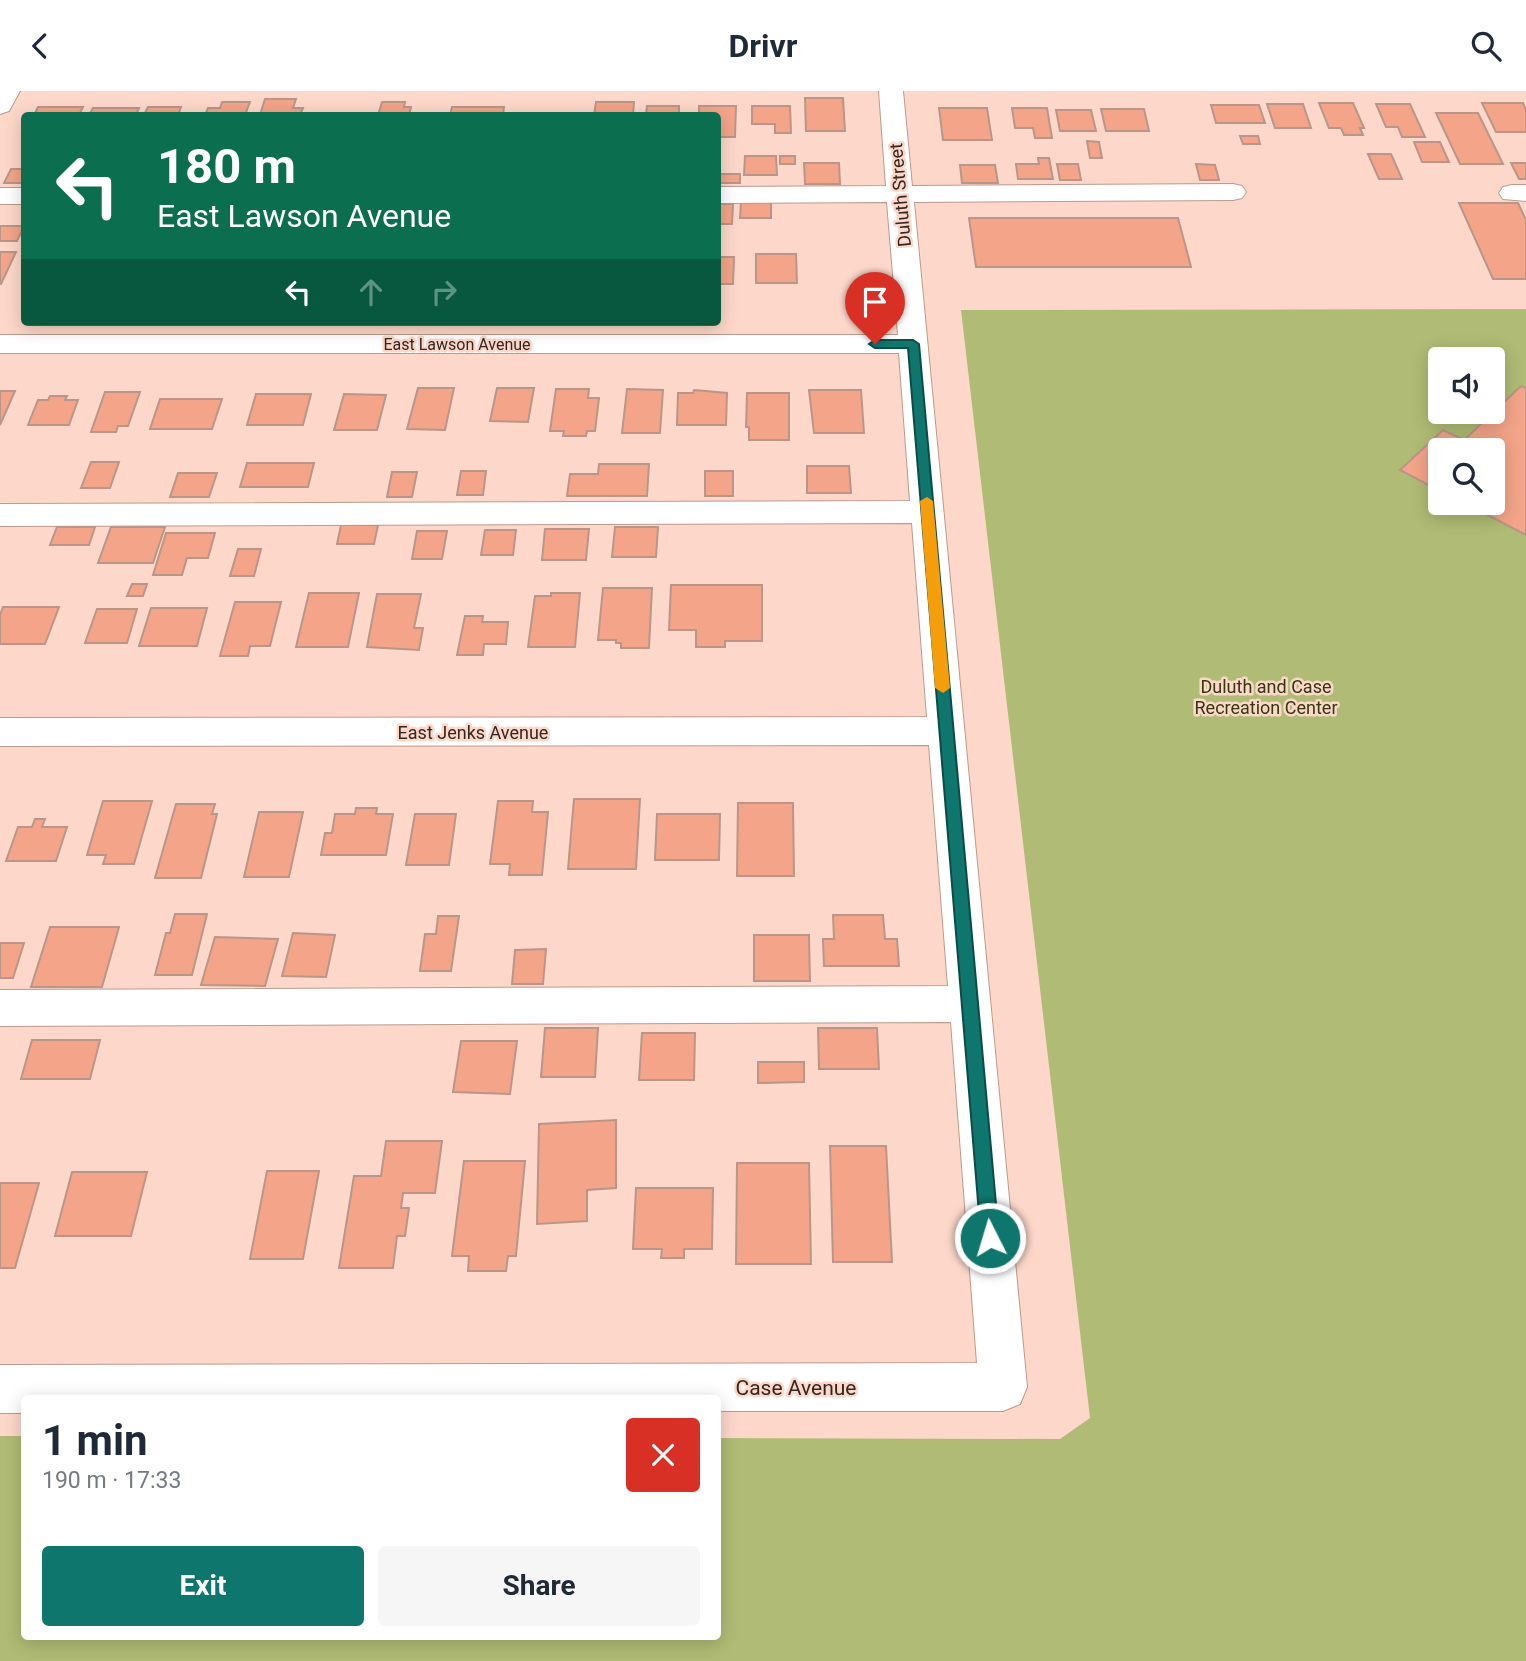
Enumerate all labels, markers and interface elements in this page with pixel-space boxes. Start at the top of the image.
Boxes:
icon: back [21,27,59,65]
text: Drivr [729,27,797,65]
icon: search [1467,27,1505,65]
text: 180 m [157,138,296,195]
icon: left [42,140,133,231]
street label: Duluth Street [885,142,915,248]
text: East Lawson Avenue [157,197,451,235]
pin [845,272,905,344]
icon: left [279,273,317,311]
icon: ahead [352,273,390,311]
icon: right [425,273,463,311]
icon: arrive [856,283,894,321]
street label: East Lawson Avenue [383,335,531,354]
map controls [1428,347,1505,515]
button: sound [1428,347,1505,424]
button: search [1428,438,1505,515]
park label: Duluth and Case Recreation Center [1195,676,1338,718]
street label: East Jenks Avenue [398,722,548,743]
position arrow [953,1201,1027,1275]
street label: Case Avenue [736,1376,856,1400]
text: 1 min [42,1416,148,1465]
button: close [626,1418,700,1492]
text: 190 m · 17:33 [42,1467,181,1494]
button: Exit [42,1546,364,1626]
button: Share [378,1546,700,1626]

